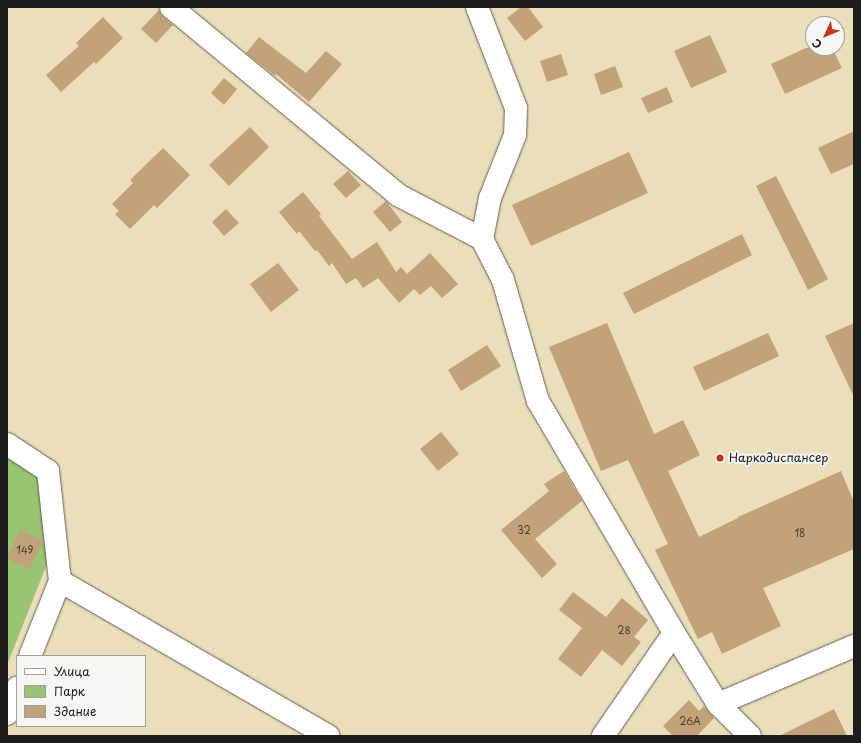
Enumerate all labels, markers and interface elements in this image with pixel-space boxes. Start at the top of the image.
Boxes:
north arrow [805,16,845,56]
text: С [808,35,826,53]
place label: Наркодиспансер [729,451,828,465]
marker: Наркодиспансер [714,452,726,464]
house number: 32 [517,524,531,536]
house number: 18 [795,527,805,539]
house number: 149 [17,544,33,556]
house number: 28 [617,624,631,636]
legend [16,655,146,727]
text: Улица [54,662,90,680]
text: Парк [54,682,85,700]
text: Здание [54,702,96,720]
house number: 26А [679,715,701,727]

